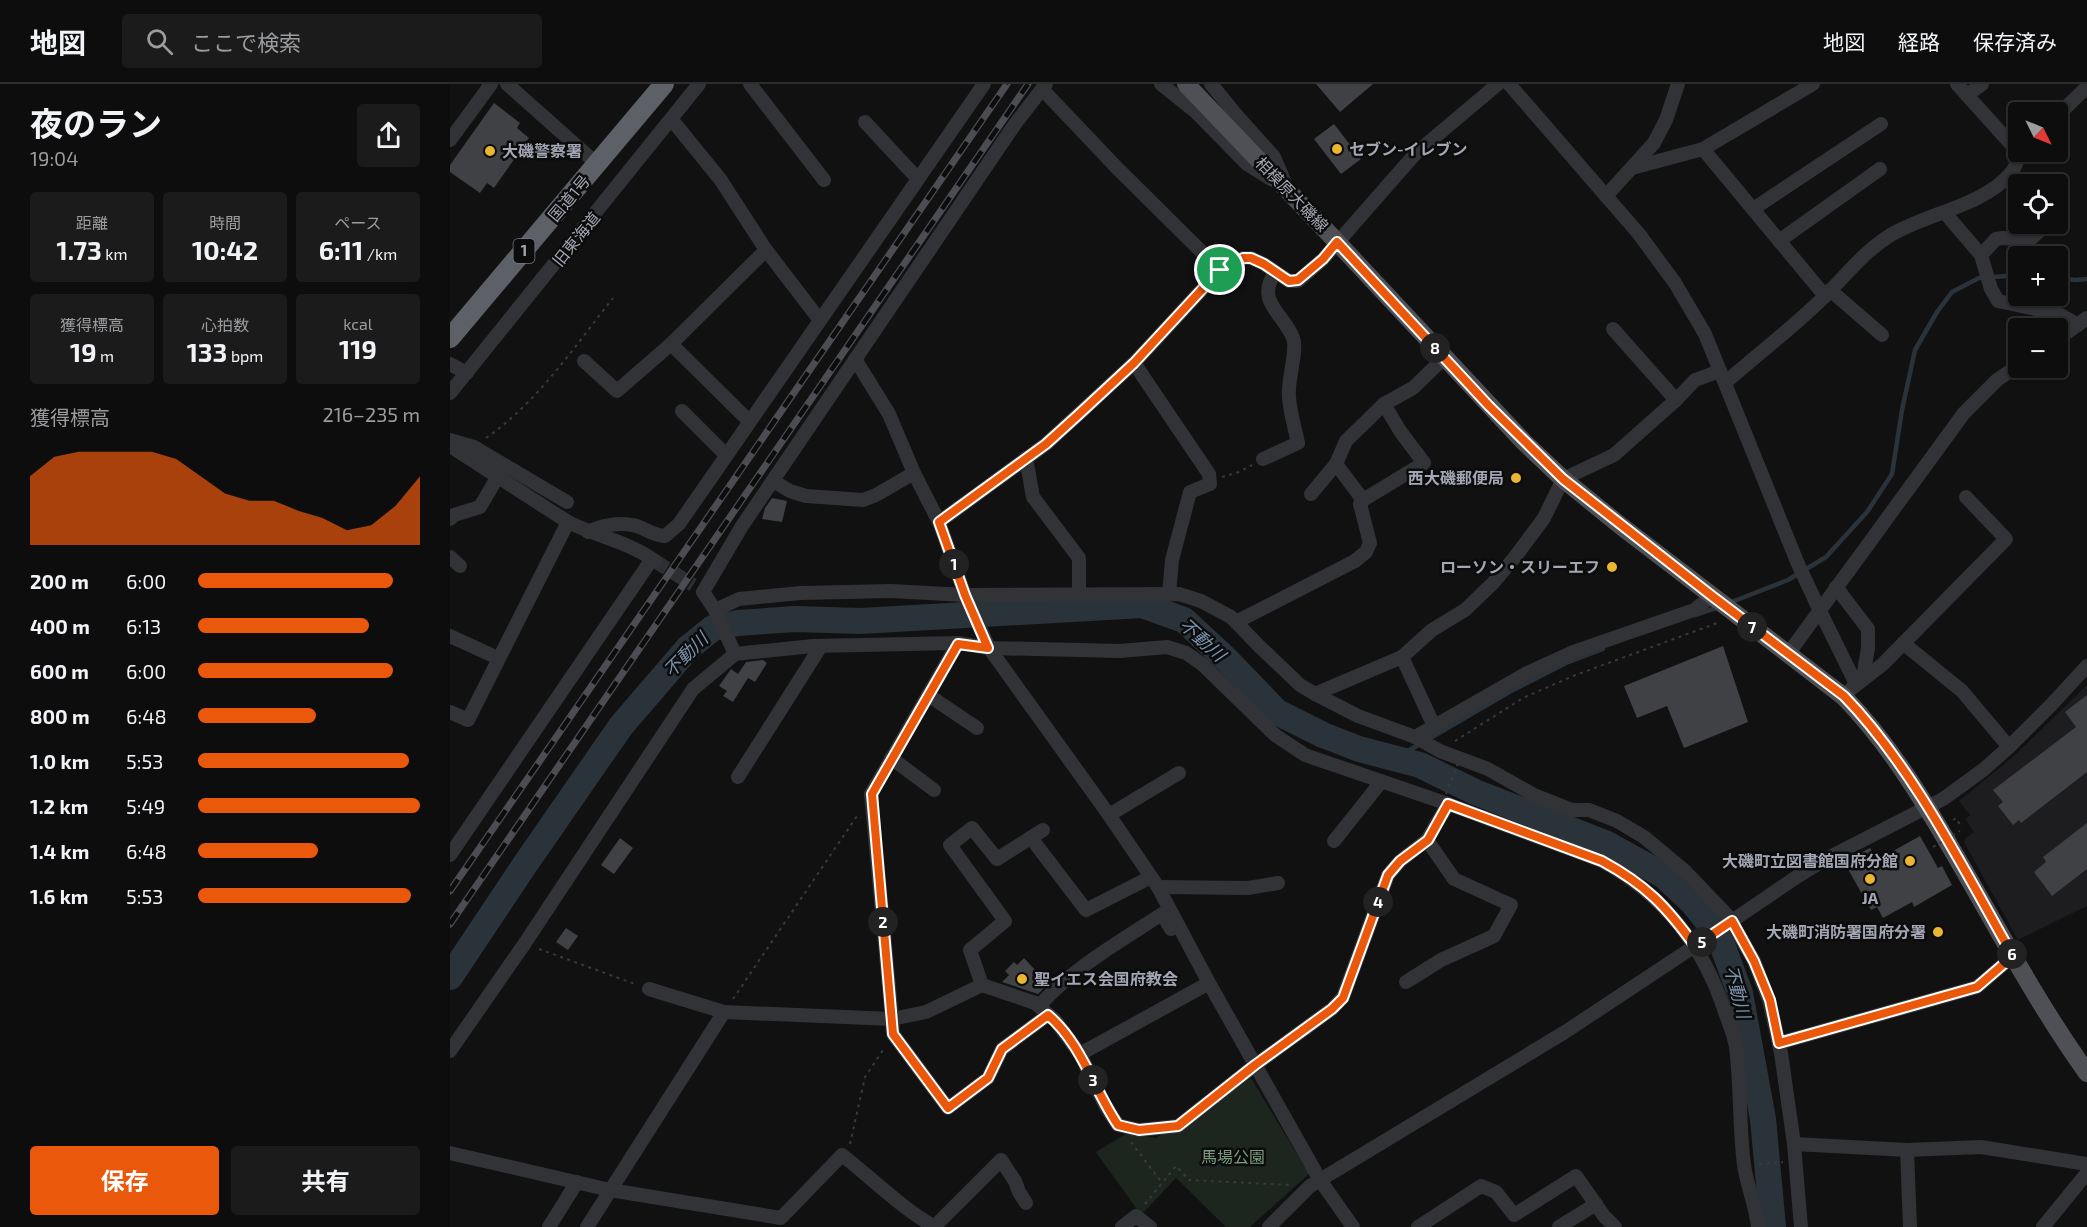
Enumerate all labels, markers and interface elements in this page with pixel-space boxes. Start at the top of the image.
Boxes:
search box [122,14,542,68]
text: 地図 [30,25,86,59]
icon: search [143,25,176,58]
text: ここで検索 [191,29,301,55]
text: 地図 [1823,29,1865,54]
text: 経路 [1898,29,1940,54]
text: 保存済み [1973,29,2057,54]
north arrow [2008,102,2068,162]
map controls [2008,102,2068,378]
text: 夜のラン [30,103,162,143]
button: share [357,104,420,167]
place label: セブン-イレブン [1349,139,1468,158]
place label: 大磯警察署 [502,141,582,160]
marker: セブン-イレブン [1330,142,1344,156]
marker: 大磯警察署 [483,144,497,158]
text: 19:04 [30,146,78,170]
street label: 相模原大磯線 [1252,153,1333,235]
street label: 国道1号 [544,171,593,225]
button: locate [2008,174,2068,234]
street label: 旧東海道 [548,208,603,270]
text: 距離 [76,213,108,232]
text: 時間 [209,213,241,232]
text: ペース [334,213,382,232]
text: 1.73 [57,234,102,265]
text: 10:42 [192,234,258,265]
text: 6:11 [319,234,363,265]
road number: 1 [514,239,534,263]
text: km [102,244,127,263]
text: /km [363,244,397,263]
pin [1194,244,1245,295]
button: + [2008,246,2068,306]
icon: arrive [1203,253,1236,286]
text: kcal [343,314,373,333]
text: 獲得標高 [60,315,124,334]
text: 心拍数 [201,315,249,334]
button: − [2008,318,2068,378]
text: 119 [339,333,377,364]
pin: 8 [1420,333,1450,363]
text: 19 [70,336,96,367]
text: 133 [187,336,227,367]
text: 8 [1430,338,1440,357]
text: m [96,346,114,365]
text: bpm [227,346,263,365]
text: 216–235 m [322,402,420,426]
text: 獲得標高 [30,405,110,429]
place label: 西大磯郵便局 [1408,468,1504,487]
marker: 西大磯郵便局 [1509,471,1523,485]
pin: 1 [939,549,969,579]
text: 1 [951,554,957,573]
place label: ローソン・スリーエフ [1440,557,1600,576]
marker: ローソン・スリーエフ [1605,560,1619,574]
text: 200 m [30,569,89,593]
text: 6:00 [126,569,166,593]
pin: 7 [1737,612,1767,642]
water label: 不動川 [1175,613,1232,667]
text: 400 m [30,614,90,638]
text: 6:13 [126,614,161,638]
text: 7 [1748,617,1756,636]
water label: 不動川 [658,626,714,681]
text: 600 m [30,659,89,683]
text: 6:00 [126,659,166,683]
text: 800 m [30,704,90,728]
text: 6:48 [126,704,167,728]
text: 1.0 km [30,749,89,773]
text: 5:53 [126,749,163,773]
text: 1.2 km [30,794,88,818]
text: 5:49 [126,794,165,818]
text: 1.4 km [30,839,89,863]
text: 6:48 [126,839,167,863]
place label: 大磯町立図書館国府分館 [1722,851,1898,870]
marker: 大磯町立図書館国府分館 [1903,854,1917,868]
marker: JA [1863,872,1877,886]
text: 1.6 km [30,884,88,908]
text: 5:53 [126,884,163,908]
pin: 4 [1363,887,1393,917]
place label: JA [1862,888,1879,907]
text: 4 [1373,892,1383,911]
pin: 2 [868,907,898,937]
text: 2 [878,912,888,931]
place label: 大磯町消防署国府分署 [1766,922,1926,941]
marker: 大磯町消防署国府分署 [1931,925,1945,939]
pin: 5 [1687,927,1717,957]
text: 5 [1698,932,1706,951]
pin: 6 [1997,939,2027,969]
text: 6 [2007,944,2017,963]
water label: 不動川 [1720,963,1756,1023]
place label: 聖イエス会国府教会 [1034,969,1178,988]
marker: 聖イエス会国府教会 [1015,972,1029,986]
pin: 3 [1078,1065,1108,1095]
text: 3 [1088,1070,1098,1089]
button: 保存 [30,1146,219,1215]
button: 共有 [231,1146,420,1215]
park label: 馬場公園 [1201,1147,1265,1166]

